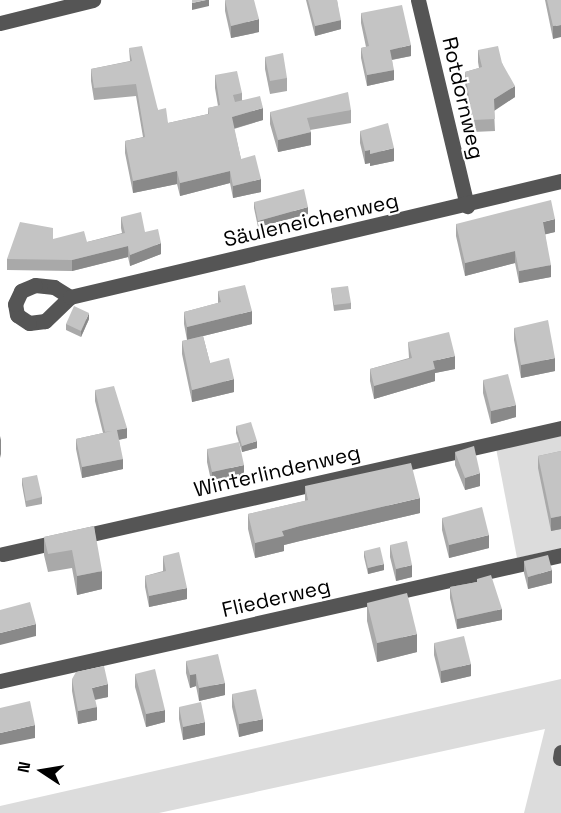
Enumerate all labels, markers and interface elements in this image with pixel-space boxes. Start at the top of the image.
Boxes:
street label: Rotdornweg [437,34,489,162]
street label: Säuleneichenweg [221,188,401,252]
street label: Winterlindenweg [191,440,363,502]
street label: Fliederweg [219,573,333,623]
north arrow [12,741,72,801]
text: N [13,760,35,775]

